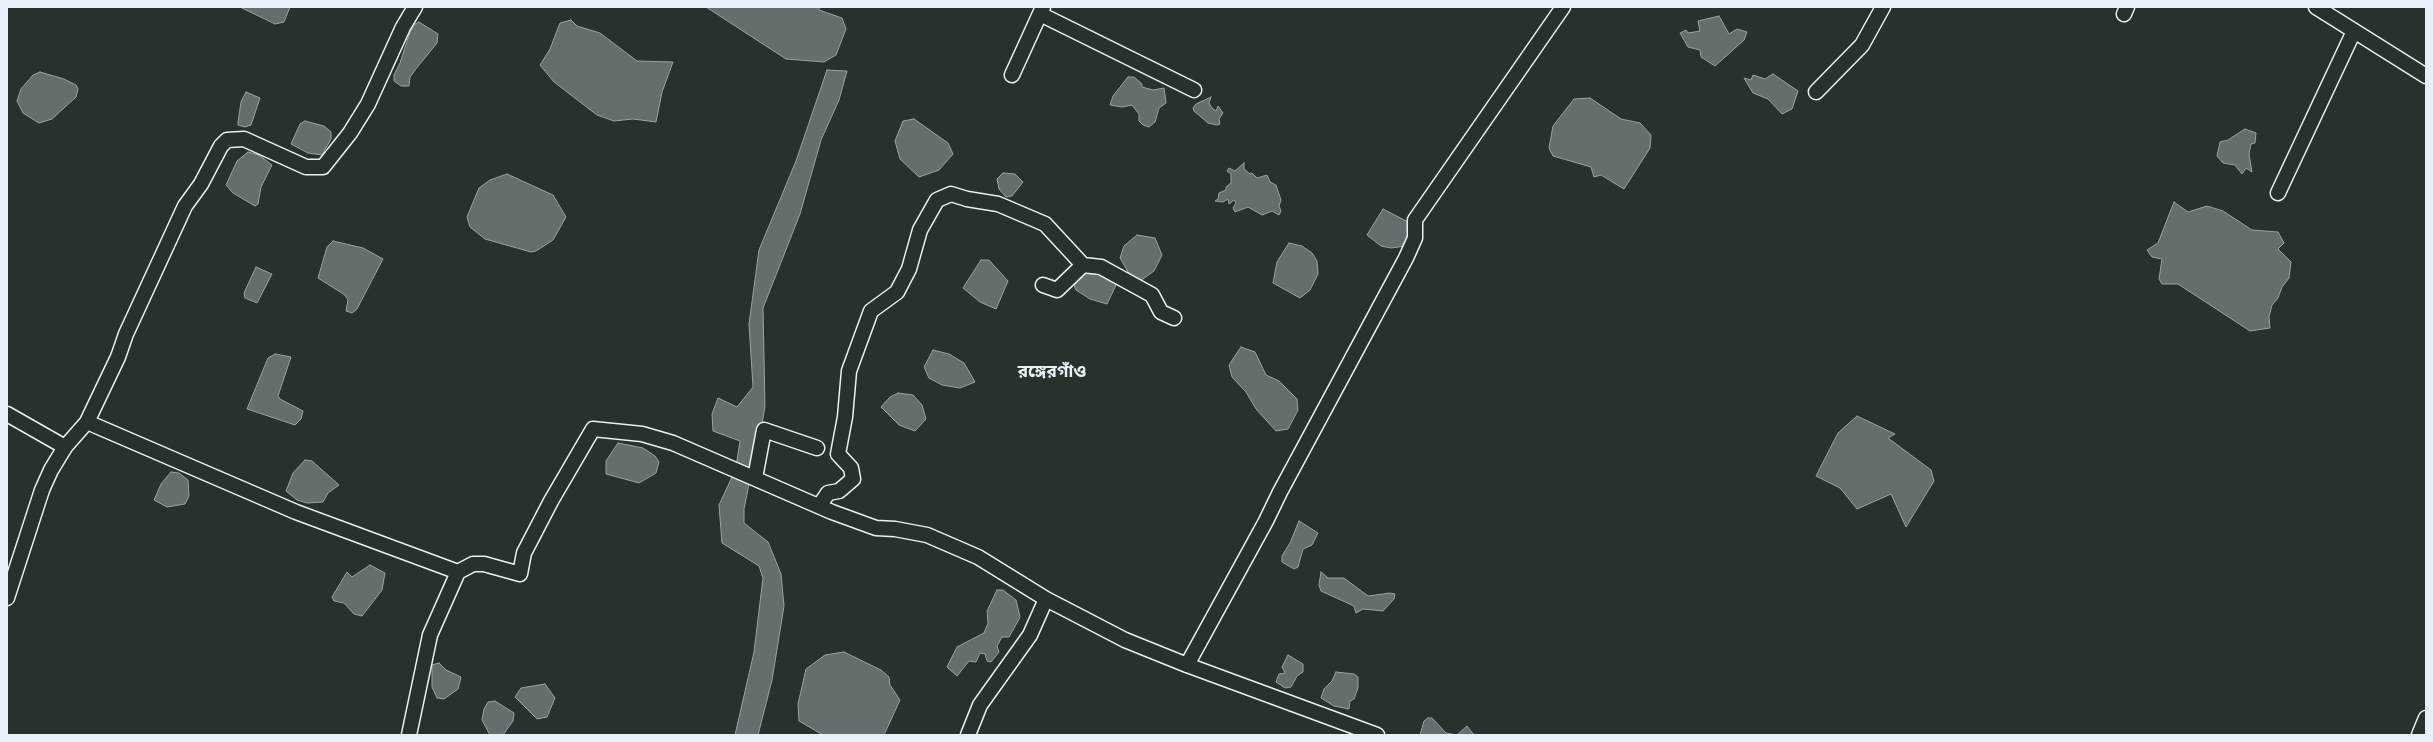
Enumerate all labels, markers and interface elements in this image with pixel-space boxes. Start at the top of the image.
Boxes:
district label: রঙ্গেরগাঁও [1018,362,1086,382]

